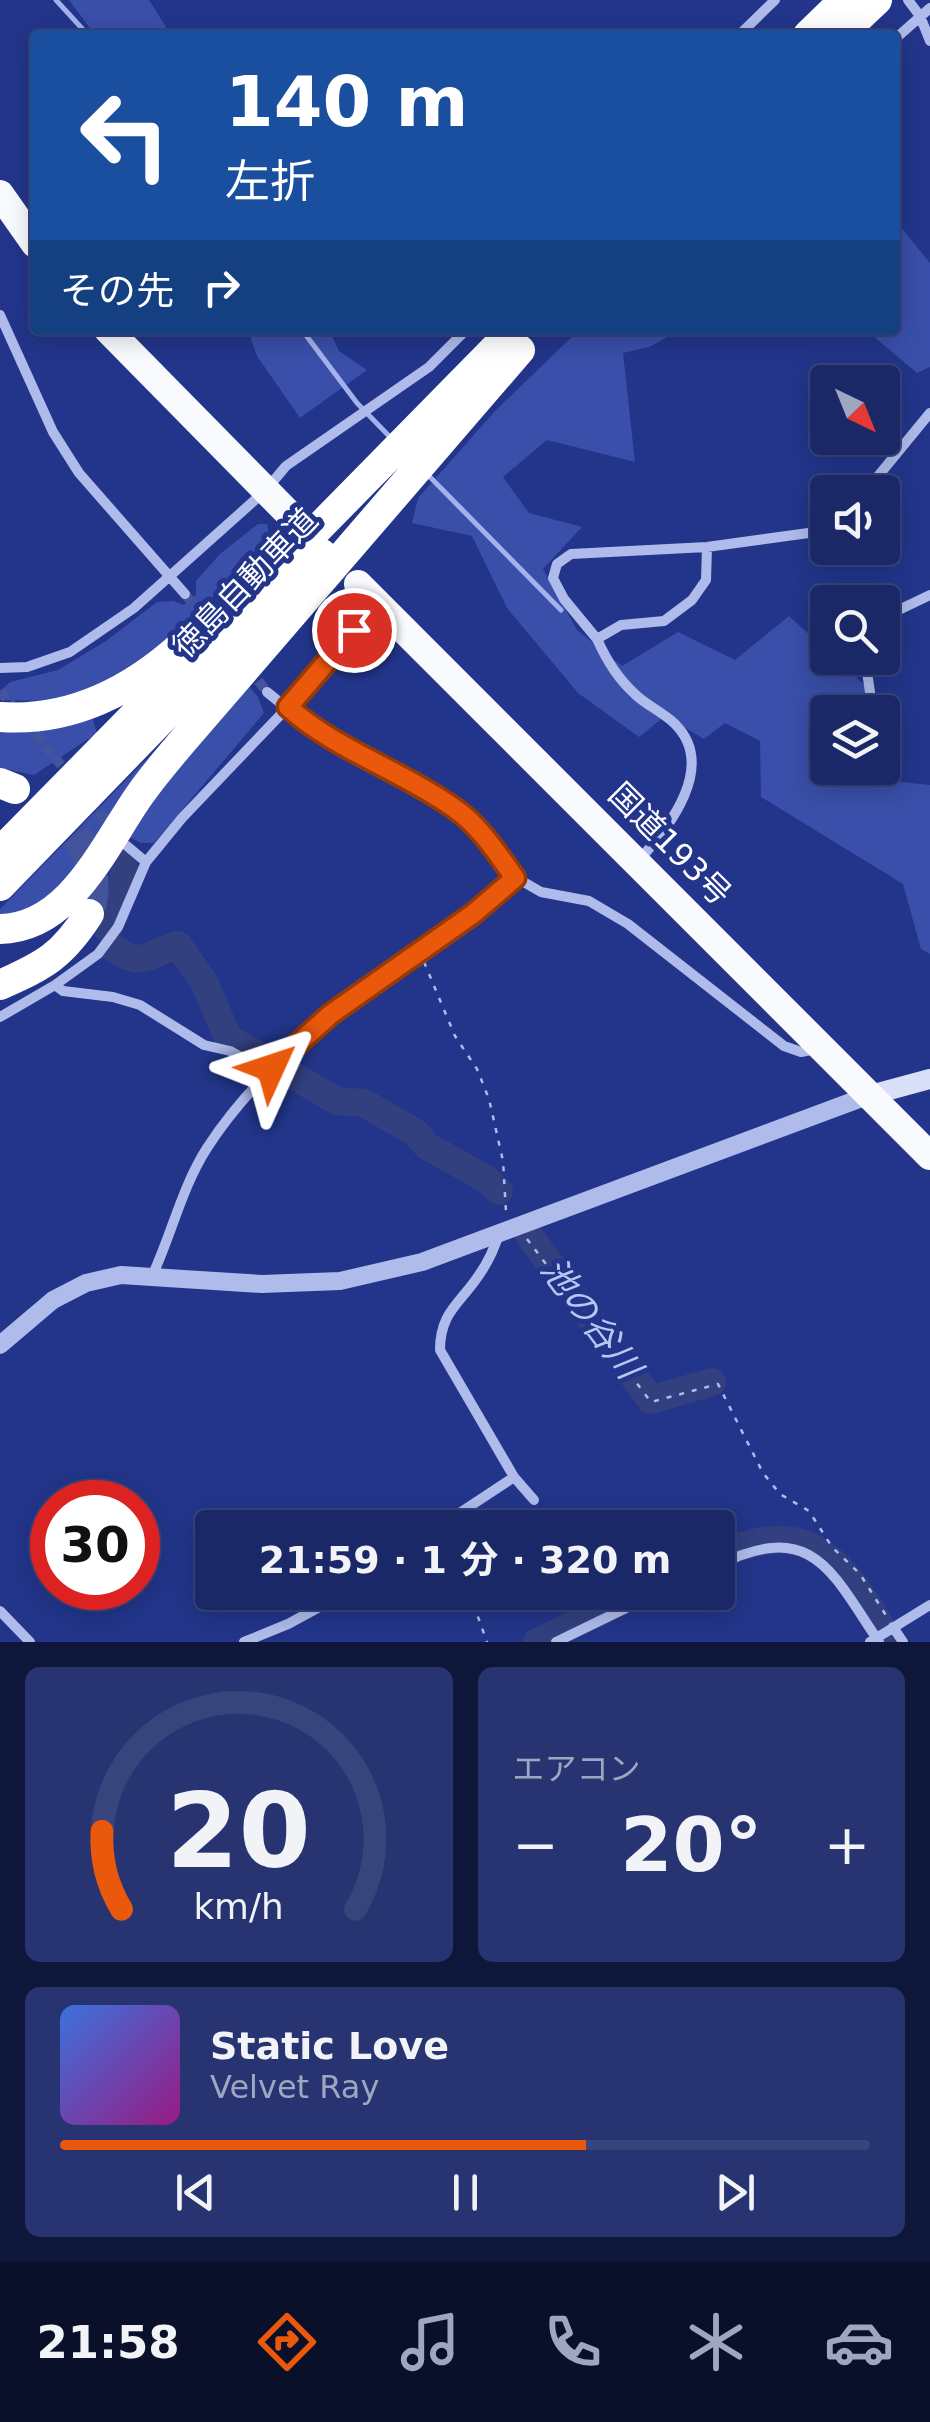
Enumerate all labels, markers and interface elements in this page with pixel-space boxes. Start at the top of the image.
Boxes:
text: 140 m [225,61,468,143]
icon: left [60,70,190,200]
text: 左折 [225,155,315,208]
icon: right [194,260,249,315]
text: その先 [60,269,174,313]
north arrow [810,365,900,455]
map controls [810,365,900,785]
button: sound [810,475,900,565]
street label: 徳島自動車道 [165,501,325,665]
button: search [810,585,900,675]
pin [312,588,397,673]
icon: arrive [327,603,382,658]
button: layers [810,695,900,785]
street label: 国道193号 [601,775,739,913]
position arrow [219,1016,323,1120]
water label: 池の谷川 [533,1250,652,1389]
speed limit sign: 30 [30,1480,160,1610]
text: 21:59 · 1 分 · 320 m [259,1538,671,1582]
text: エアコン [513,1750,641,1788]
text: 20 [166,1770,311,1892]
text: 20° [620,1801,762,1889]
text: − [513,1813,559,1877]
text: + [824,1813,870,1877]
text: km/h [194,1886,284,1927]
text: Static Love [210,2024,449,2068]
text: Velvet Ray [210,2068,379,2106]
icon: previous [168,2165,223,2220]
icon: pause [438,2165,493,2220]
icon: next [708,2165,763,2220]
icon: directions [252,2307,322,2377]
icon: music [395,2307,465,2377]
icon: phone [538,2307,608,2377]
icon: climate [681,2307,751,2377]
icon: car [824,2307,894,2377]
text: 21:58 [36,2316,180,2369]

